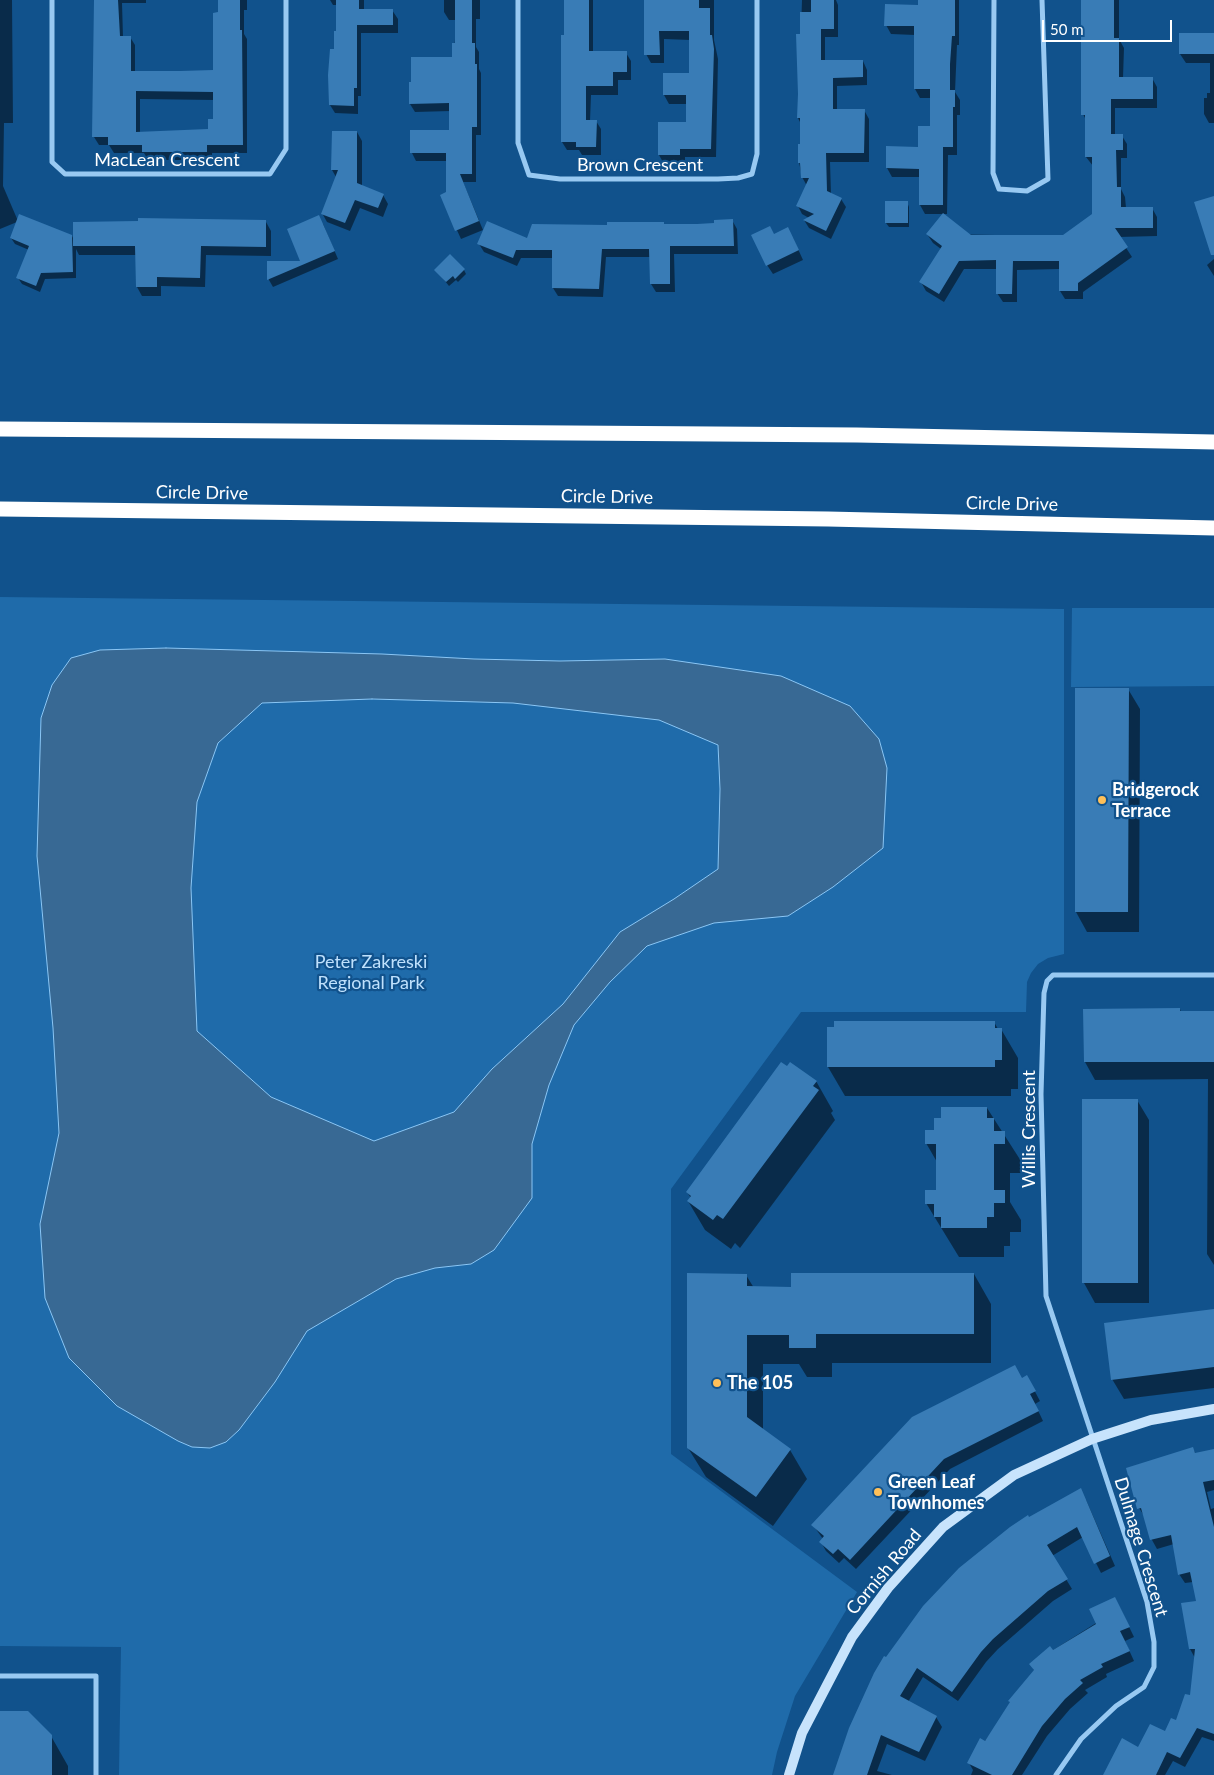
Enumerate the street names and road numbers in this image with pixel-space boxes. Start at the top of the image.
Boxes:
street label: MacLean Crescent [94,149,240,171]
street label: Brown Crescent [577,154,703,176]
street label: Circle Drive [156,481,248,505]
street label: Circle Drive [561,485,653,509]
street label: Circle Drive [966,492,1058,516]
street label: Willis Crescent [1018,1070,1040,1188]
street label: Dulmage Crescent [1110,1475,1172,1619]
street label: Cornish Road [842,1525,926,1619]

